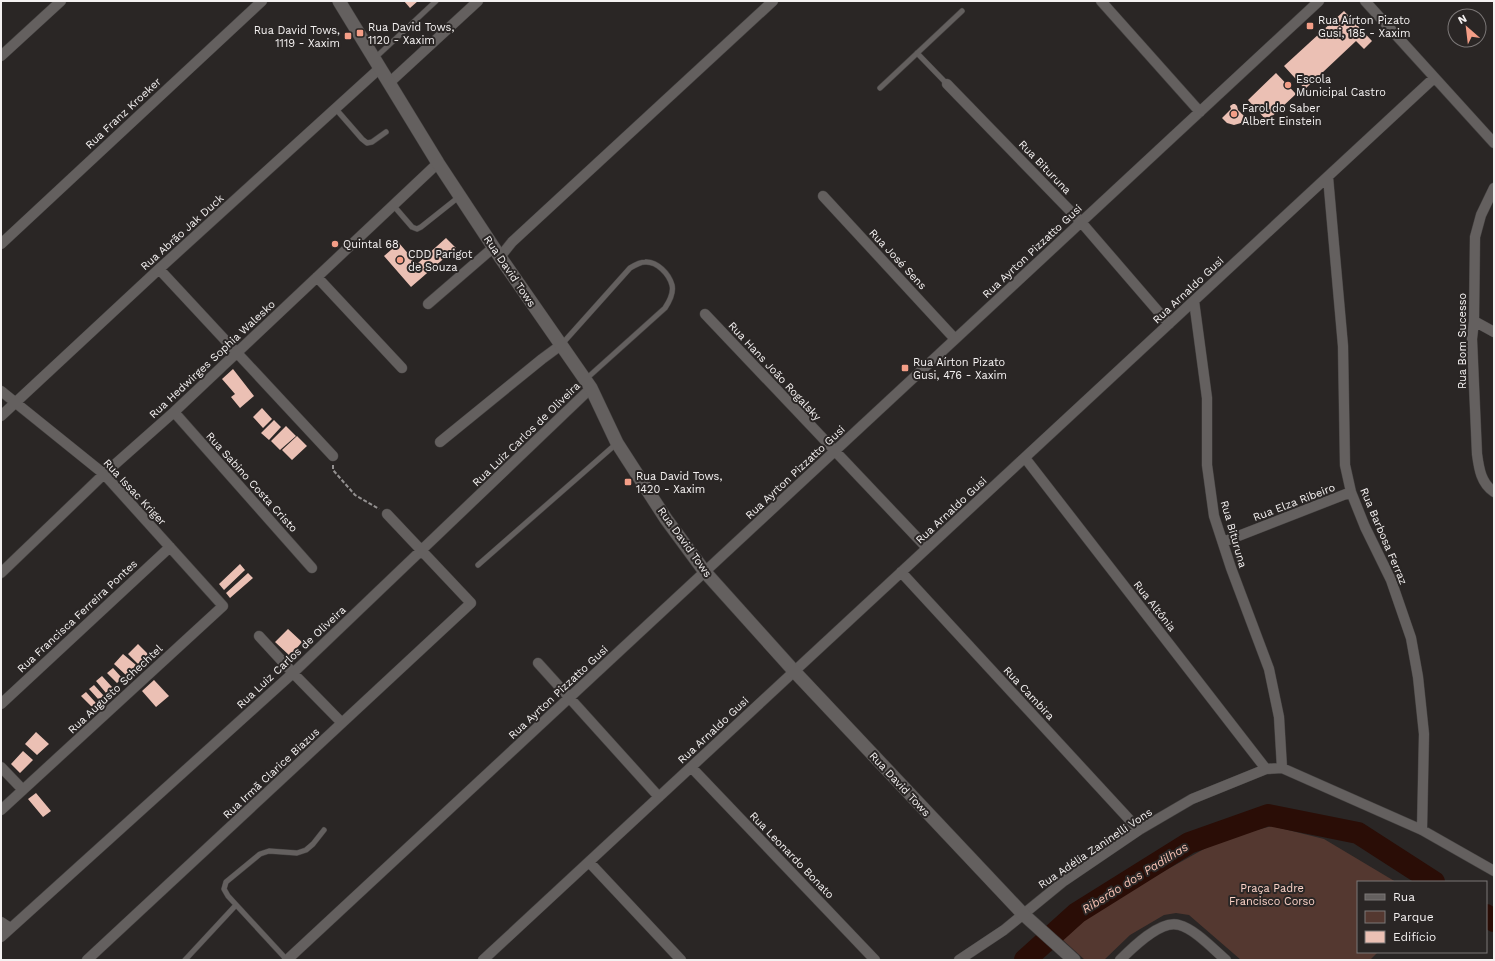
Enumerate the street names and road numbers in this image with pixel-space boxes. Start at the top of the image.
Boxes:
street label: Rua Franz Kroeker [83,75,164,152]
street label: Rua Bituruna [1016,138,1073,197]
street label: Rua Abrão Jak Duck [138,192,227,273]
street label: Rua Ayrton Pizzatto Gusi [980,202,1085,301]
street label: Rua José Sens [866,226,929,292]
street label: Rua David Tows [481,233,538,310]
street label: Rua Arnaldo Gusi [1150,254,1227,327]
street label: Rua Bom Sucesso [1456,293,1469,389]
street label: Rua Hedwirges Sophia Walesko [147,298,278,421]
street label: Rua Hans João Rogalsky [725,319,824,424]
street label: Rua Luiz Carlos de Oliveira [470,380,583,489]
street label: Rua Ayrton Pizzatto Gusi [743,423,848,522]
street label: Rua Sabino Costa Cristo [203,430,300,535]
street label: Rua Issac Kriger [101,456,169,529]
street label: Rua Arnaldo Gusi [913,474,990,547]
street label: Rua Elza Ribeiro [1251,481,1337,524]
street label: Rua Barbosa Ferraz [1357,486,1410,587]
street label: Rua Bituruna [1218,499,1249,569]
street label: Rua David Tows [655,505,714,580]
street label: Rua Francisca Ferreira Pontes [15,557,140,675]
street label: Rua Altônia [1131,578,1178,634]
street label: Rua Luiz Carlos de Oliveira [234,603,349,711]
street label: Rua Augusto Schechtel [65,642,166,736]
street label: Rua Ayrton Pizzatto Gusi [506,643,611,742]
street label: Rua Cambira [1001,664,1057,723]
street label: Rua Arnaldo Gusi [675,694,752,767]
street label: Rua Irmã Clarice Biazus [220,725,322,821]
street label: Rua David Tows [866,749,933,819]
street label: Rua Adélia Zaninelli Vons [1036,805,1155,891]
street label: Rua Leonardo Bonato [747,809,836,901]

